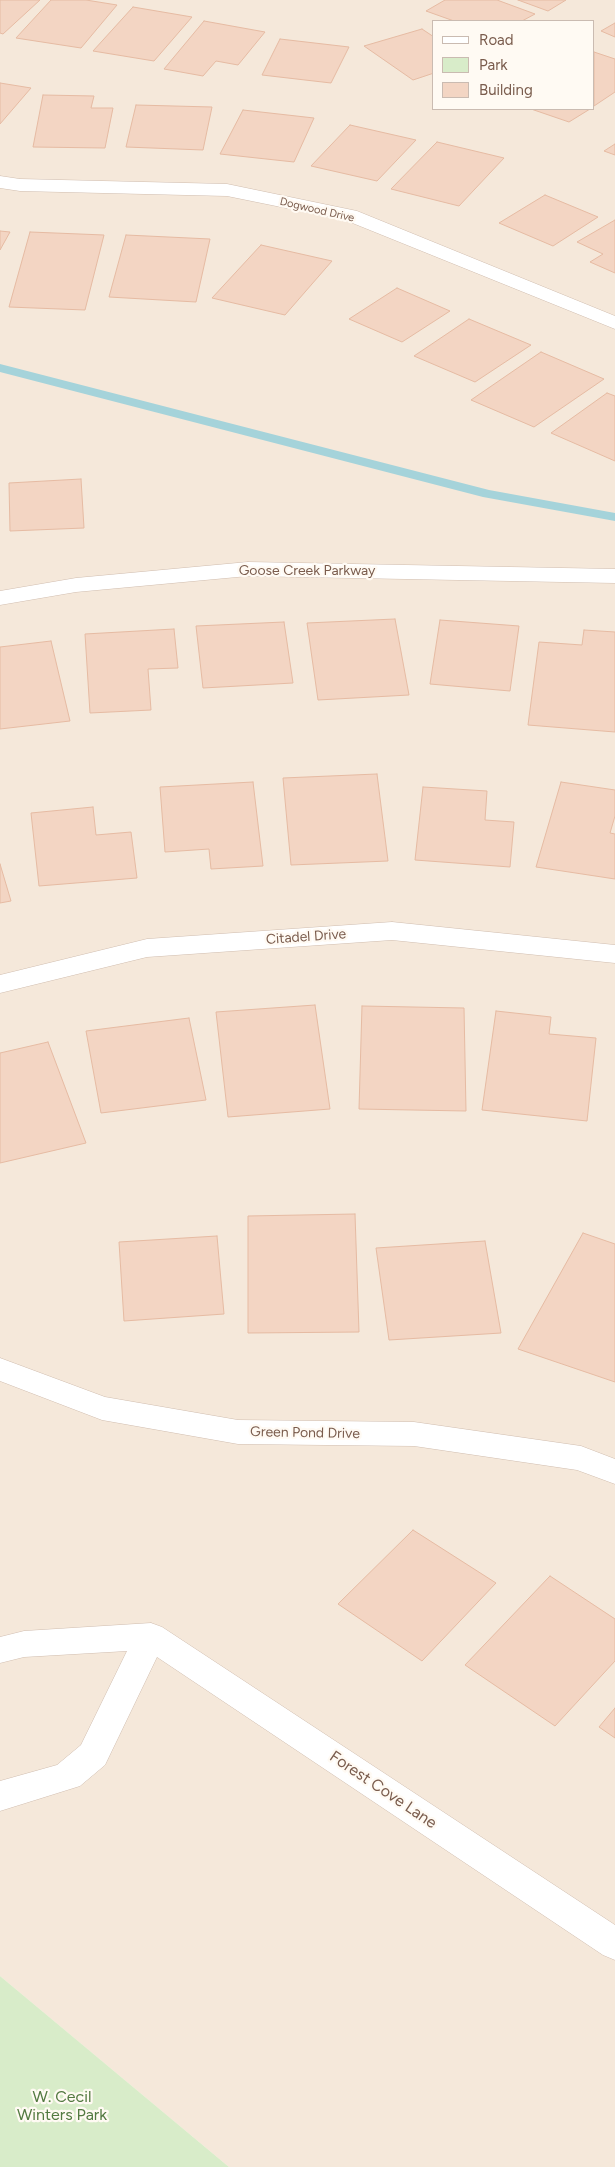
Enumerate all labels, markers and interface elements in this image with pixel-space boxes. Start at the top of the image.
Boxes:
legend [432,20,595,110]
text: Road [479,31,514,49]
text: Park [479,56,508,74]
text: Building [479,81,533,99]
street label: Dogwood Drive [278,195,356,225]
street label: Goose Creek Parkway [239,563,375,579]
street label: Citadel Drive [265,926,347,948]
street label: Green Pond Drive [250,1424,360,1442]
street label: Forest Cove Lane [326,1747,440,1833]
park label: W. Cecil Winters Park [17,2087,107,2125]

